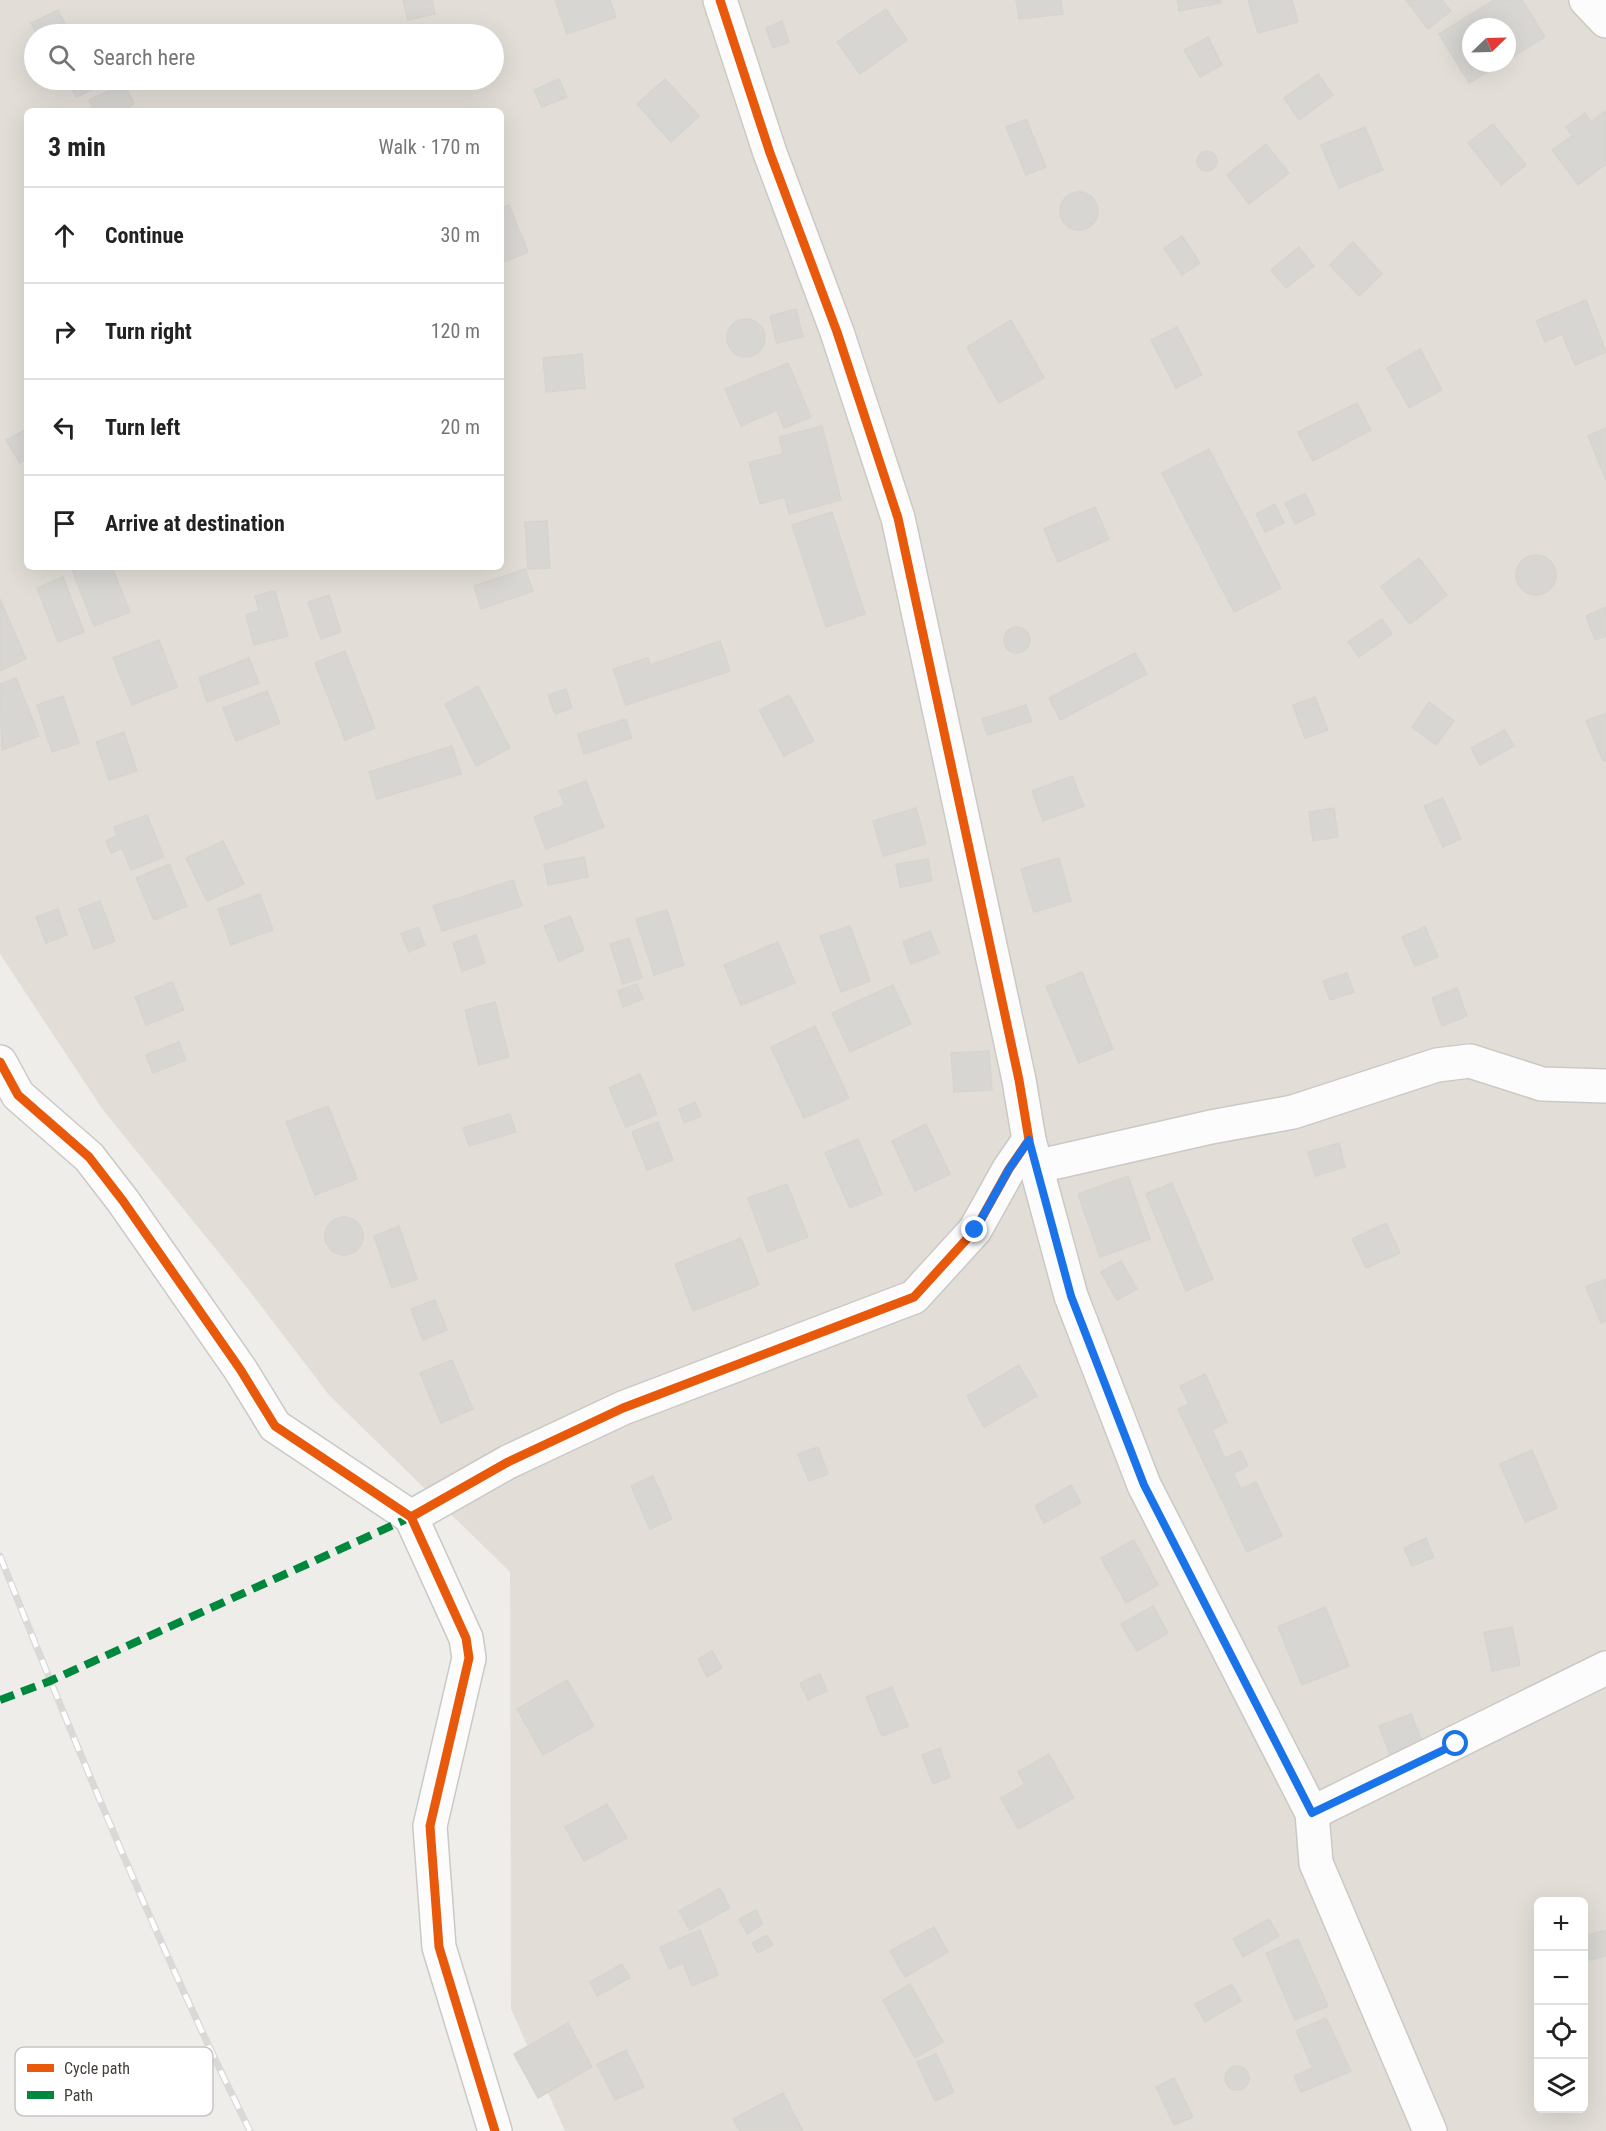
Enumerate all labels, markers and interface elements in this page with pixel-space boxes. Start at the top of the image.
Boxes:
north arrow [1462,18,1516,72]
search box [24,24,504,90]
icon: search [45,41,78,74]
text: Search here [93,45,195,70]
text: 3 min [48,132,106,162]
text: Walk · 170 m [379,135,480,159]
icon: ahead [48,219,81,252]
text: Continue [105,223,184,248]
text: 30 m [441,223,480,247]
icon: right [48,315,81,348]
text: Turn right [105,319,192,344]
text: 120 m [431,319,480,343]
icon: left [48,411,81,444]
text: Turn left [105,415,180,440]
text: 20 m [441,415,480,439]
icon: arrive [48,507,81,540]
text: Arrive at destination [105,511,285,536]
route end [961,1216,987,1242]
route start [1442,1730,1468,1756]
map controls [1534,1897,1588,2113]
button: + [1534,1897,1588,1951]
button: − [1534,1951,1588,2005]
button: locate [1534,2005,1588,2059]
legend [15,2047,213,2116]
text: Cycle path [64,2059,130,2078]
button: layers [1534,2059,1588,2113]
text: Path [64,2086,93,2105]

